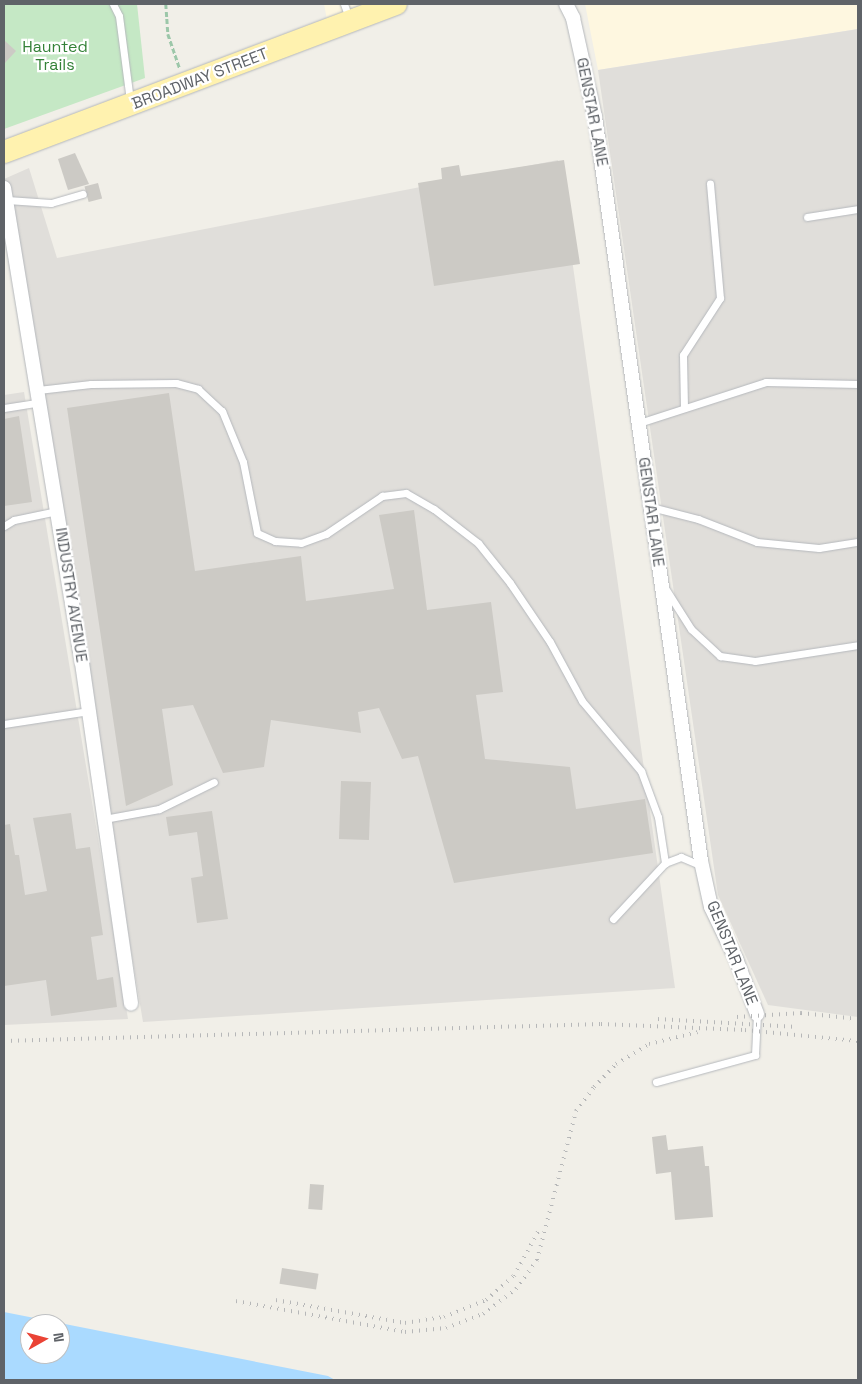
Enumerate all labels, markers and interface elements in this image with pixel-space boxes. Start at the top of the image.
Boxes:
park label: Haunted Trails [22,37,88,75]
street label: BROADWAY STREET [129,44,271,114]
street label: GENSTAR LANE [572,56,612,168]
street label: GENSTAR LANE [634,456,668,568]
street label: INDUSTRY AVENUE [51,526,91,664]
street label: GENSTAR LANE [702,898,762,1008]
north arrow [20,1314,70,1364]
text: N [49,1332,68,1343]

